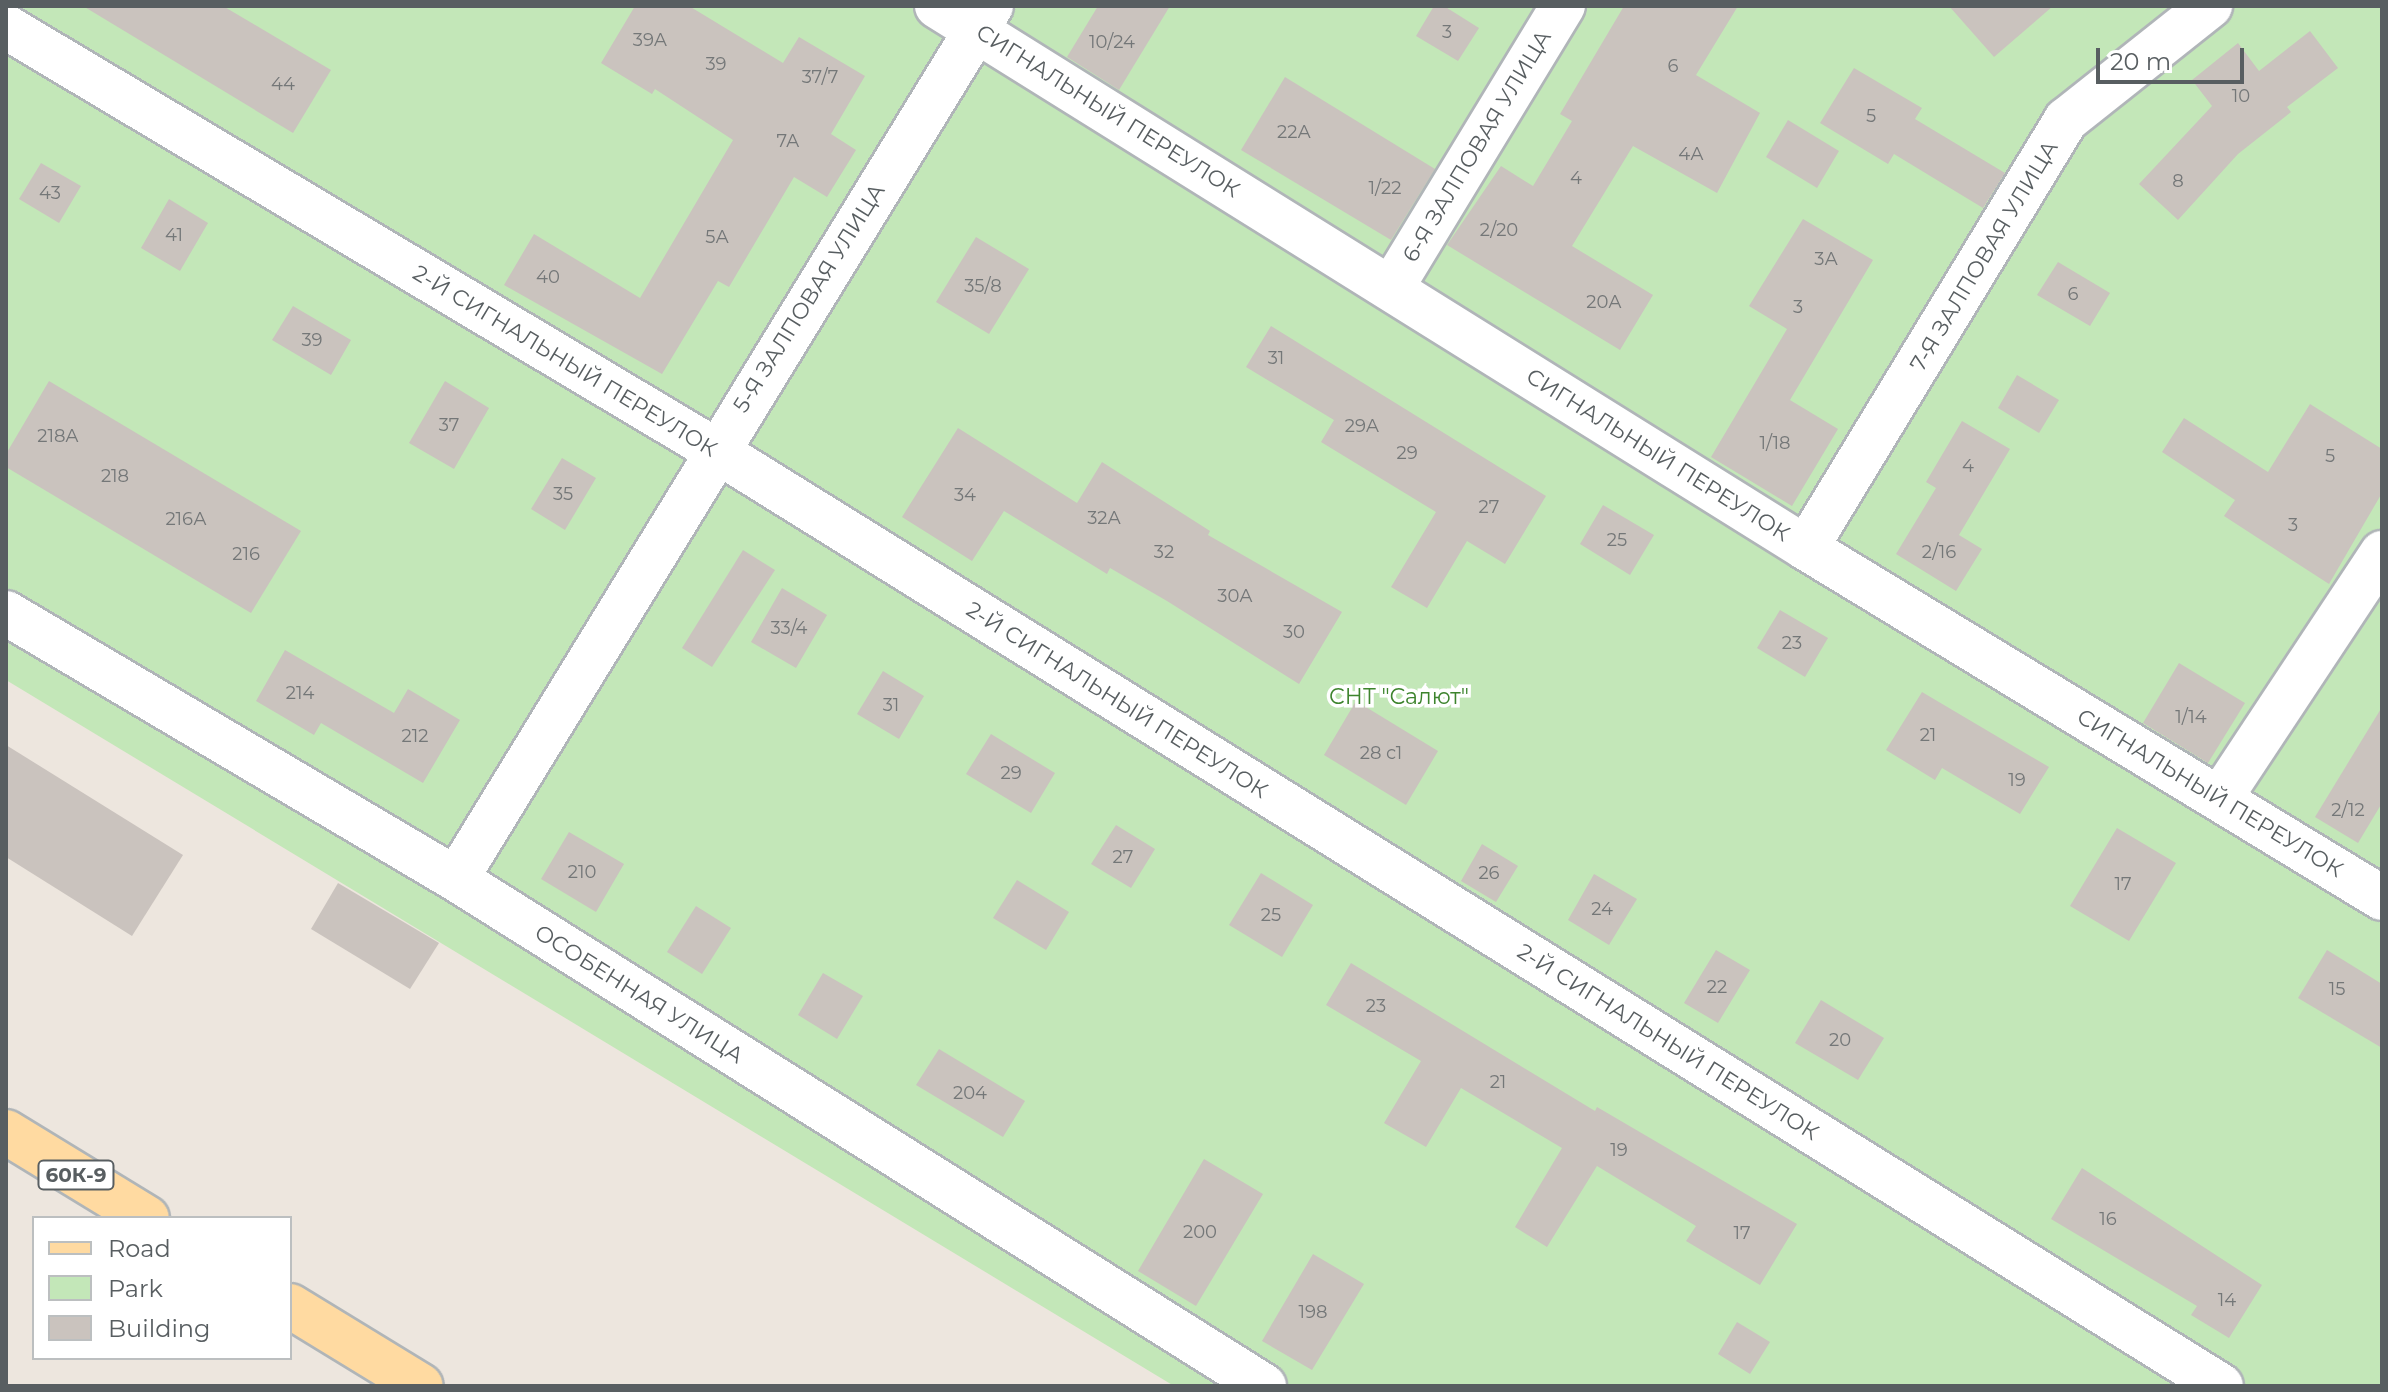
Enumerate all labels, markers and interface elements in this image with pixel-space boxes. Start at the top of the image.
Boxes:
street label: СИГНАЛЬНЫЙ ПЕРЕУЛОК [971,19,1245,203]
house number: 3 [1442,21,1452,43]
street label: 6-Я ЗАЛПОВАЯ УЛИЦА [1397,25,1557,267]
house number: 39А [633,29,667,51]
house number: 10/24 [1089,31,1135,53]
scale bar [2100,32,2248,82]
text: 20 m [2110,47,2171,76]
house number: 39 [705,53,727,75]
house number: 6 [1668,55,1678,77]
house number: 37/7 [802,66,838,88]
house number: 44 [271,73,295,95]
house number: 10 [2232,85,2250,107]
house number: 5 [1866,105,1876,127]
house number: 22А [1277,121,1311,143]
house number: 7А [777,130,799,152]
street label: 7-Я ЗАЛПОВАЯ УЛИЦА [1905,136,2063,376]
house number: 4А [1678,143,1704,165]
house number: 4 [1570,167,1582,189]
house number: 8 [2172,170,2184,192]
house number: 1/22 [1369,177,1401,199]
street label: 5-Я ЗАЛПОВАЯ УЛИЦА [728,179,890,417]
house number: 43 [39,182,61,204]
house number: 2/20 [1480,219,1518,241]
house number: 41 [165,224,183,246]
house number: 5А [705,226,729,248]
house number: 3А [1814,248,1838,270]
street label: 2-Й СИГНАЛЬНЫЙ ПЕРЕУЛОК [408,260,722,462]
house number: 40 [536,266,560,288]
house number: 35/8 [964,275,1002,297]
house number: 6 [2068,283,2078,305]
house number: 20А [1586,291,1622,313]
house number: 3 [1793,296,1803,318]
house number: 39 [301,329,323,351]
house number: 31 [1268,347,1284,369]
street label: СИГНАЛЬНЫЙ ПЕРЕУЛОК [1521,363,1795,547]
house number: 37 [439,414,459,436]
house number: 29А [1345,415,1379,437]
house number: 218А [37,425,79,447]
house number: 1/18 [1759,432,1791,454]
house number: 29 [1396,442,1418,464]
house number: 5 [2325,445,2335,467]
house number: 4 [1962,455,1974,477]
house number: 218 [101,465,129,487]
house number: 35 [553,483,573,505]
house number: 34 [954,484,976,506]
house number: 27 [1479,496,1499,518]
house number: 32А [1087,507,1121,529]
house number: 216А [165,508,207,530]
house number: 3 [2288,514,2298,536]
house number: 25 [1607,529,1627,551]
house number: 32 [1154,541,1174,563]
house number: 2/16 [1922,541,1956,563]
house number: 216 [232,543,260,565]
house number: 30А [1217,585,1253,607]
street label: 2-Й СИГНАЛЬНЫЙ ПЕРЕУЛОК [962,596,1272,804]
house number: 33/4 [771,617,807,639]
house number: 30 [1283,621,1305,643]
house number: 23 [1782,632,1802,654]
house number: 214 [286,682,314,704]
park label: СНТ "Салют" [1329,684,1469,710]
house number: 31 [883,694,899,716]
street label: СИГНАЛЬНЫЙ ПЕРЕУЛОК [2072,703,2348,883]
house number: 1/14 [2175,706,2207,728]
house number: 21 [1920,724,1936,746]
house number: 212 [402,725,428,747]
house number: 28 с1 [1360,742,1402,764]
house number: 29 [1000,762,1022,784]
house number: 19 [2008,769,2026,791]
house number: 2/12 [2331,799,2365,821]
house number: 27 [1113,846,1133,868]
house number: 210 [568,861,596,883]
house number: 26 [1478,862,1500,884]
house number: 17 [2114,873,2132,895]
house number: 24 [1591,898,1613,920]
house number: 25 [1261,904,1281,926]
street label: ОСОБЕННАЯ УЛИЦА [530,919,748,1069]
street label: 2-Й СИГНАЛЬНЫЙ ПЕРЕУЛОК [1513,938,1823,1146]
house number: 22 [1707,976,1727,998]
house number: 15 [2329,978,2345,1000]
house number: 23 [1366,995,1386,1017]
house number: 20 [1829,1029,1851,1051]
house number: 21 [1490,1071,1506,1093]
house number: 204 [953,1082,987,1104]
house number: 19 [1610,1139,1628,1161]
road number: 60К-9 [36,1159,116,1191]
house number: 16 [2099,1208,2117,1230]
legend [32,1216,292,1360]
house number: 200 [1183,1221,1217,1243]
house number: 17 [1733,1222,1751,1244]
text: Road [108,1234,171,1263]
text: Park [108,1274,163,1303]
house number: 14 [2218,1289,2236,1311]
house number: 198 [1299,1301,1327,1323]
text: Building [108,1314,211,1343]

